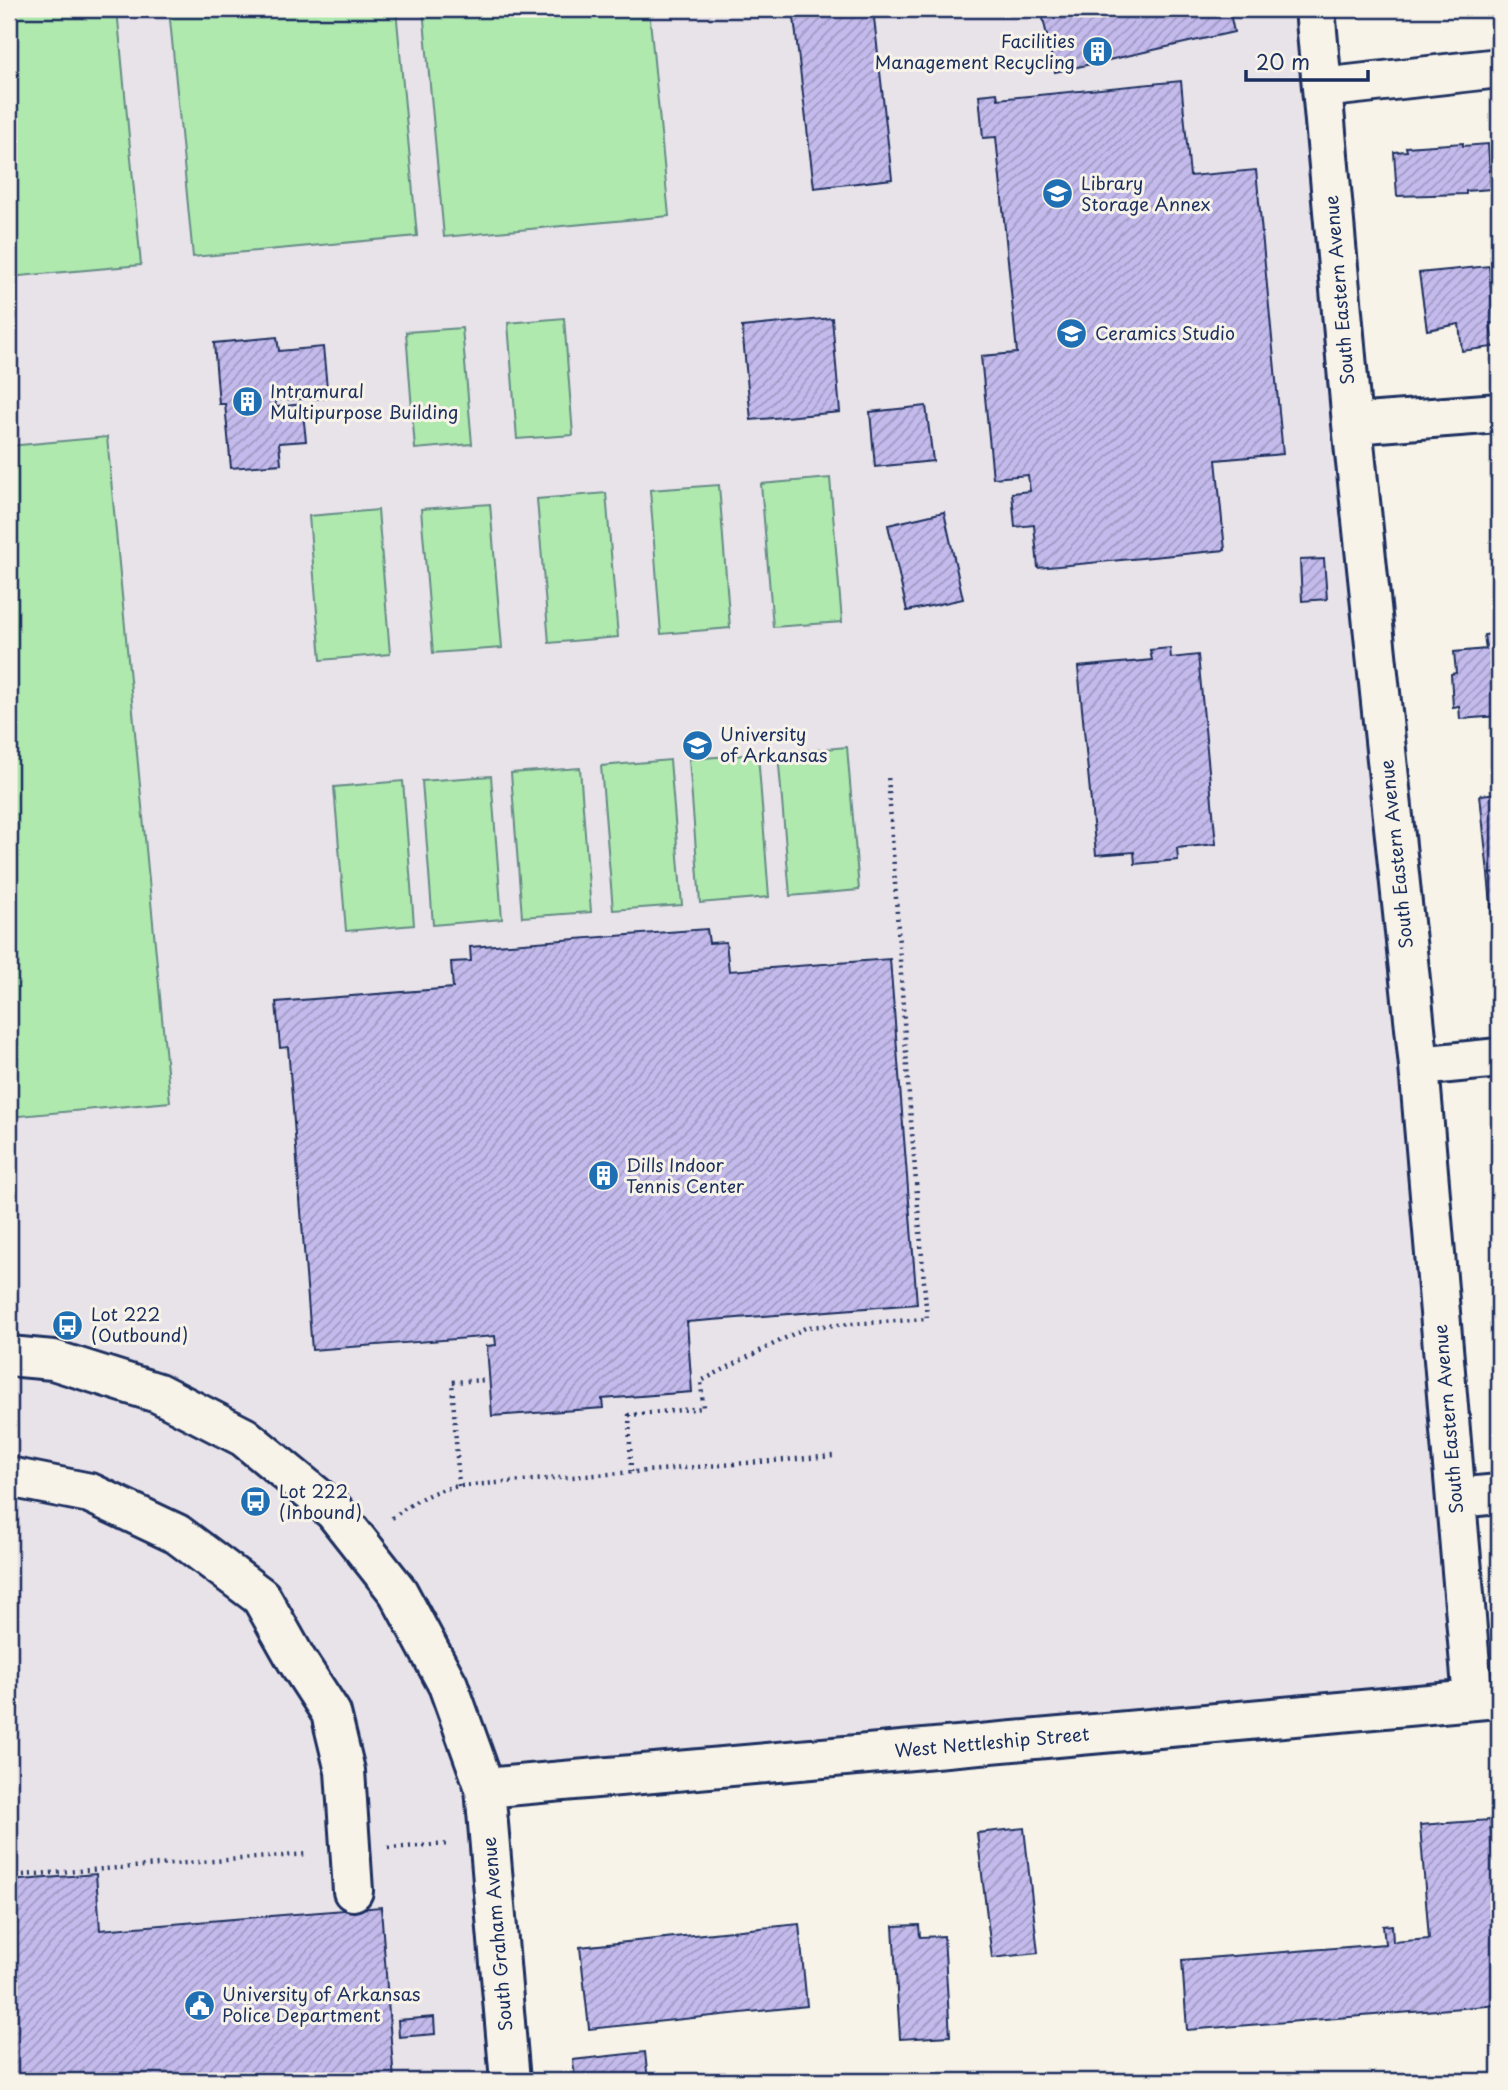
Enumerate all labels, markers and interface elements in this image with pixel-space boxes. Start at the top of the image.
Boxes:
place label: Facilities Management Recycling [875,27,1075,75]
building icon: Facilities Management Recycling [1081,35,1115,69]
scale bar [1246,38,1368,82]
text: 20 m [1256,45,1310,77]
place label: Library Storage Annex [1081,169,1210,217]
school or university icon: Library Storage Annex [1041,177,1075,211]
street label: South Eastern Avenue [1317,194,1360,386]
school or university icon: Ceramics Studio [1055,317,1089,351]
place label: Ceramics Studio [1095,319,1235,346]
place label: Intramural Multipurpose Building [270,377,458,425]
building icon: Intramural Multipurpose Building [230,385,264,419]
place label: University of Arkansas [720,720,827,768]
school or university icon: University of Arkansas [680,728,714,762]
street label: South Eastern Avenue [1372,758,1419,950]
place label: Dills Indoor Tennis Center [626,1151,745,1199]
building icon: Dills Indoor Tennis Center [586,1159,620,1193]
place label: Lot 222 (Outbound) [91,1300,188,1348]
bus stop icon: Lot 222 (Outbound) [51,1308,85,1342]
street label: South Eastern Avenue [1426,1323,1469,1515]
place label: Lot 222 (Inbound) [279,1477,362,1525]
bus stop icon: Lot 222 (Inbound) [239,1485,273,1519]
street label: West Nettleship Street [893,1720,1090,1763]
street label: South Graham Avenue [475,1836,518,2032]
place label: University of Arkansas Police Department [222,1980,420,2028]
public building icon: University of Arkansas Police Department [182,1988,216,2022]

